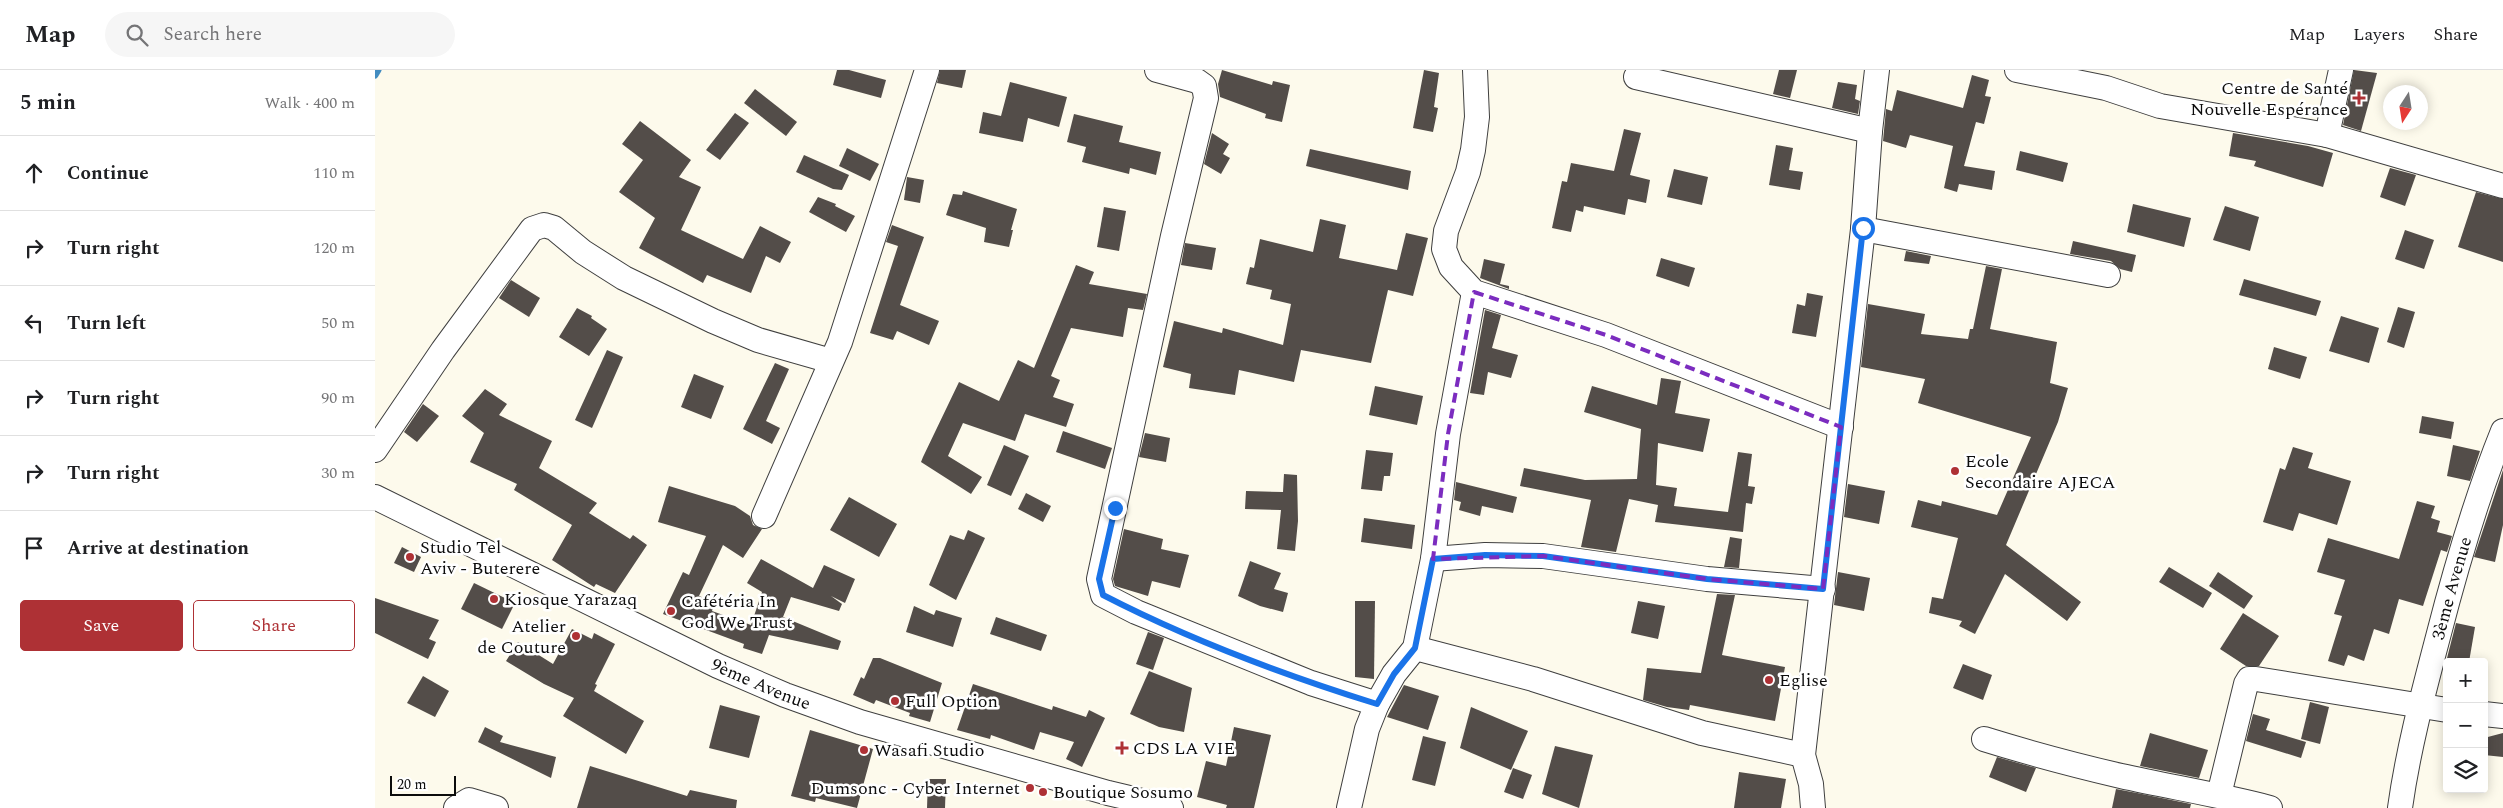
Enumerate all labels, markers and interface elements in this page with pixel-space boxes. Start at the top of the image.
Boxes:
search box [105,12,455,57]
text: Map [25,17,75,53]
text: Search here [163,20,262,49]
icon: search [123,21,151,49]
text: Map [2289,21,2325,48]
text: Layers [2353,21,2405,48]
text: Share [2433,21,2478,48]
place label: Centre de Santé Nouvelle Espérance [2190,75,2348,123]
north arrow [2383,85,2428,130]
text: 5 min [20,87,76,119]
text: Walk · 400 m [264,91,355,115]
marker: Centre de Santé Nouvelle Espérance [2352,91,2366,105]
icon: ahead [20,159,48,187]
text: Continue [67,159,149,188]
text: 110 m [313,161,355,185]
route start [1852,217,1875,240]
icon: right [20,234,48,262]
text: Turn right [67,234,160,263]
text: 120 m [313,236,355,260]
icon: left [20,309,48,337]
text: Turn left [67,309,146,338]
text: 50 m [321,311,355,335]
icon: right [20,384,48,412]
text: Turn right [67,384,160,413]
text: 90 m [321,386,355,410]
place label: Ecole Secondaire AJECA [1965,448,2116,496]
icon: right [20,459,48,487]
text: Turn right [67,459,160,488]
text: 30 m [321,461,355,485]
marker: Ecole Secondaire AJECA [1949,465,1961,477]
route end [1104,497,1127,520]
street label: 3ème Avenue [2424,533,2479,643]
icon: arrive [20,534,48,562]
text: Arrive at destination [67,534,249,563]
place label: Studio Tel Aviv - Buterere [420,534,540,582]
marker: Studio Tel Aviv - Buterere [404,551,416,563]
place label: Kiosque Yarazaq [504,586,637,613]
place label: Cafétéria In God We Trust [681,588,793,636]
marker: Kiosque Yarazaq [488,593,500,605]
button: Save [20,600,183,651]
button: Share [193,600,355,651]
marker: Cafétéria In God We Trust [665,605,677,617]
place label: Atelier de Couture [478,613,566,661]
marker: Atelier de Couture [570,630,582,642]
street label: 9ème Avenue [706,651,815,717]
map controls [2443,658,2488,793]
button: + [2443,658,2488,703]
place label: Eglise [1779,667,1828,694]
marker: Eglise [1763,674,1775,686]
place label: Full Option [905,688,998,715]
marker: Full Option [889,695,901,707]
button: − [2443,703,2488,748]
place label: CDS LA VIE [1133,735,1235,762]
place label: Wasafi Studio [874,737,984,764]
marker: CDS LA VIE [1115,741,1129,755]
marker: Wasafi Studio [858,744,870,756]
button: layers [2443,748,2488,793]
scale bar [390,773,456,796]
text: 20 m [397,774,427,795]
place label: Dumsonc - Cyber Internet [811,775,1020,802]
place label: Boutique Sosumo [1053,779,1193,806]
marker: Dumsonc - Cyber Internet [1024,782,1036,794]
marker: Boutique Sosumo [1037,786,1049,798]

